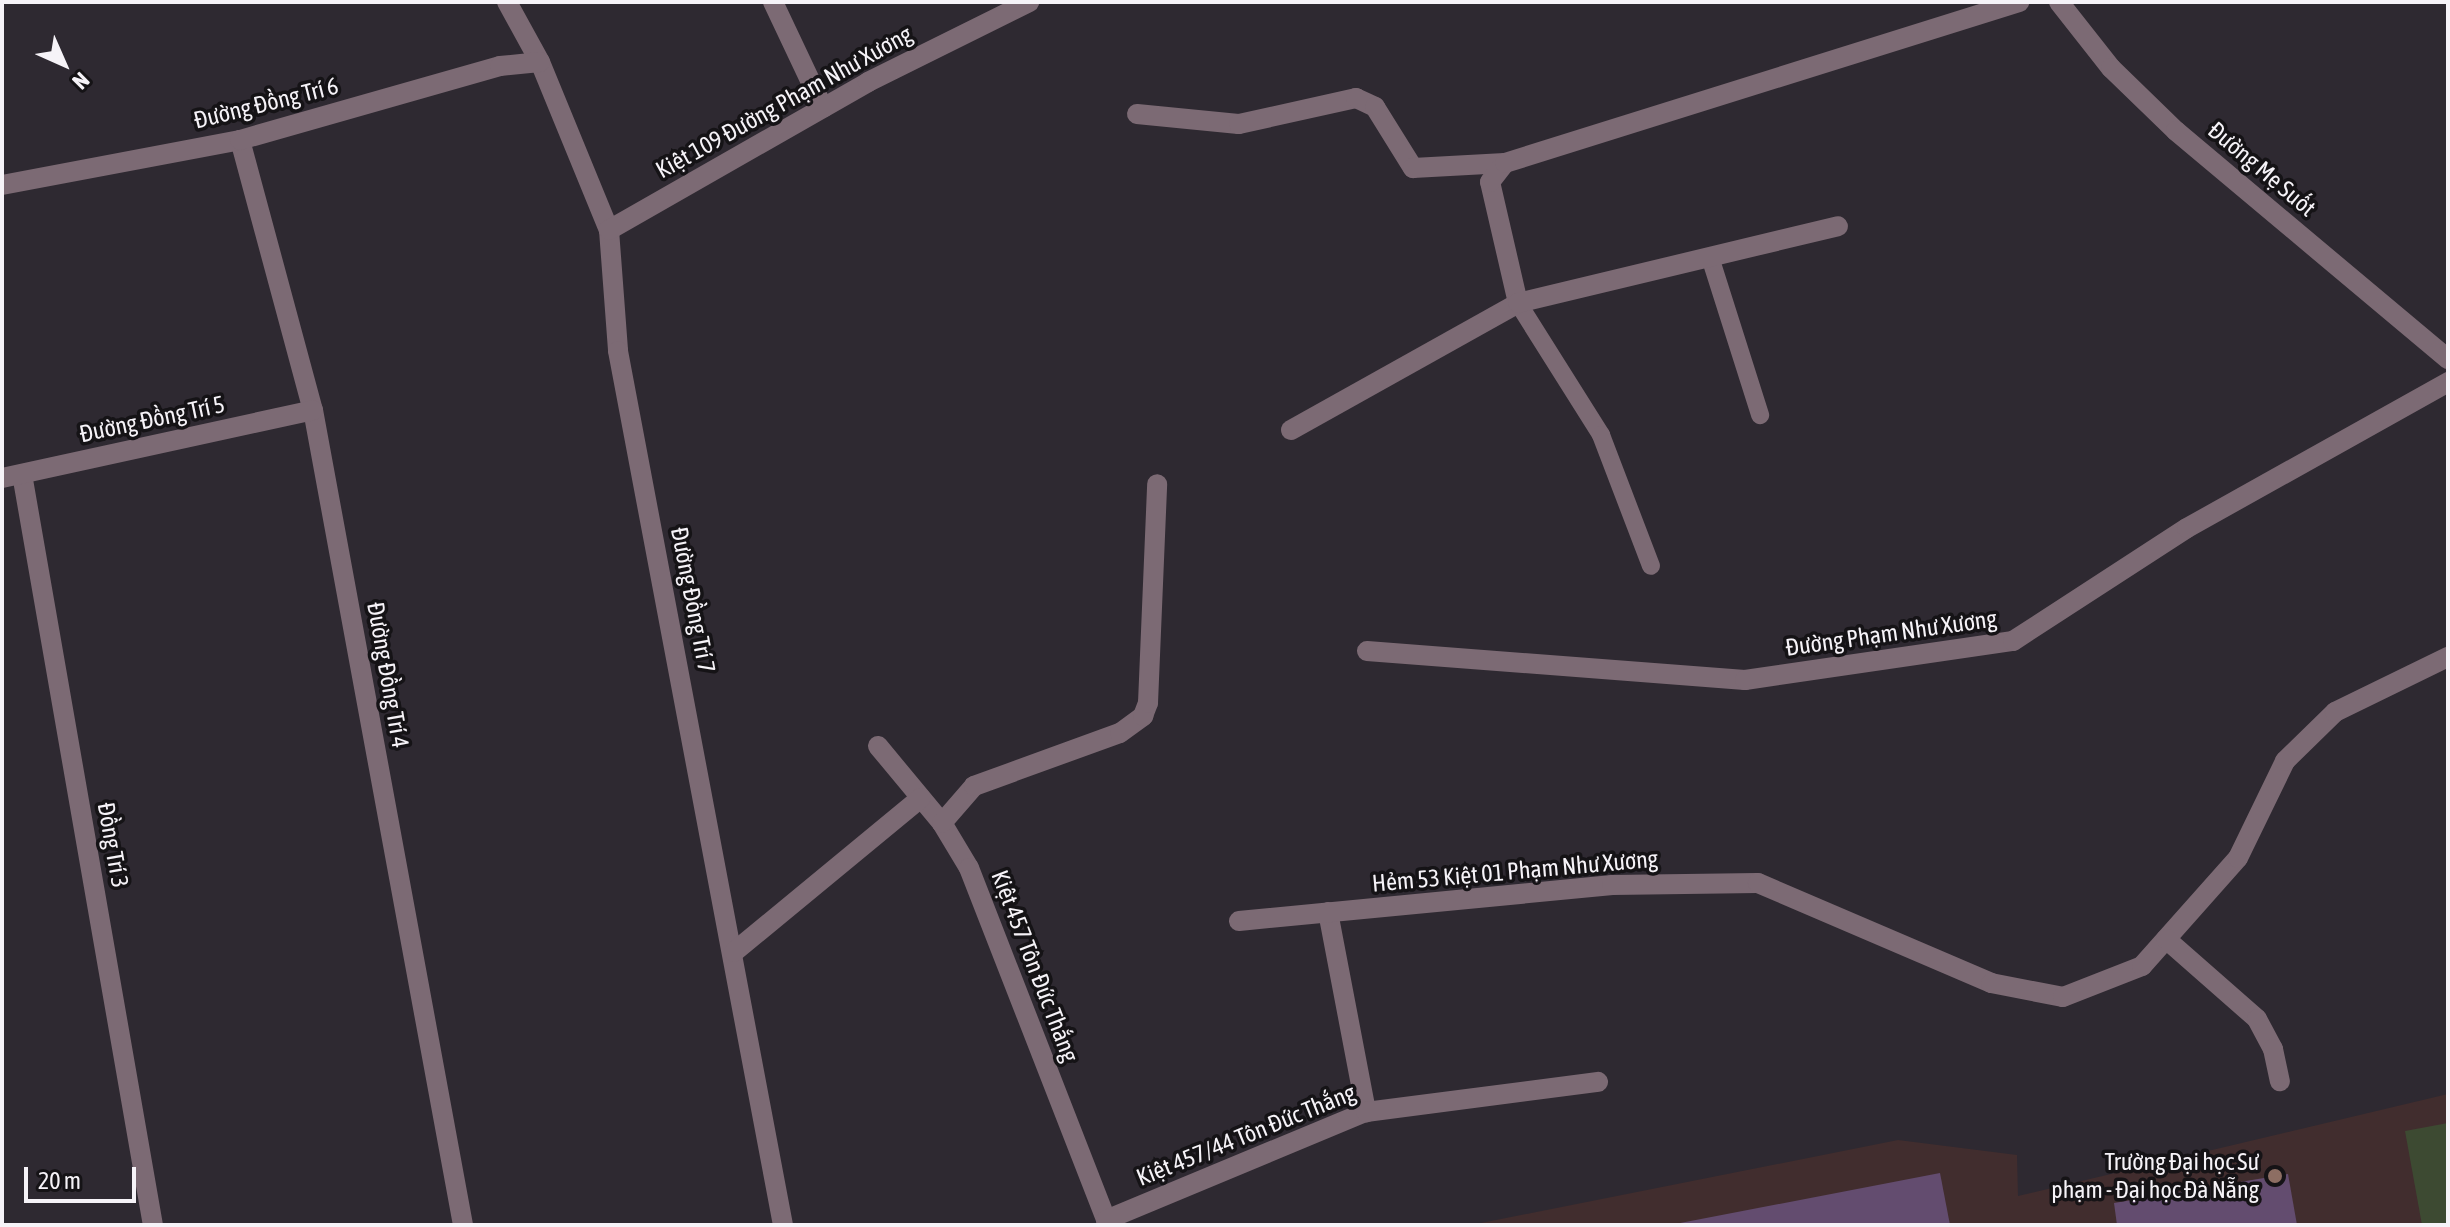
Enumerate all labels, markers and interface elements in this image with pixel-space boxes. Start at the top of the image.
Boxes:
street label: Kiệt 109 Đường Phạm Như Xương [651,19,917,185]
north arrow [24,24,104,104]
text: N [67,67,95,95]
street label: Đường Đồng Trí 6 [191,71,341,135]
street label: Đường Mẹ Suốt [2202,116,2322,222]
street label: Đường Đồng Trí 5 [77,390,227,448]
street label: Đường Đồng Trí 7 [665,525,721,675]
street label: Đường Đồng Trí 4 [361,600,415,750]
street label: Đường Phạm Như Xương [1784,604,1998,662]
street label: Đồng Trí 3 [91,800,135,890]
street label: Hẻm 53 Kiệt 01 Phạm Như Xương [1371,844,1659,898]
street label: Kiệt 457 Tôn Đức Thắng [985,866,1085,1066]
street label: Kiệt 457/44 Tôn Đức Thắng [1132,1078,1360,1192]
place label: Trường Đại học Sư phạm - Đại học Đà Nẵng [2051,1148,2259,1204]
scale bar [28,1151,140,1201]
text: 20 m [38,1167,81,1194]
marker: Trường Đại học Sư phạm - Đại học Đà Nẵng [2266,1167,2284,1185]

